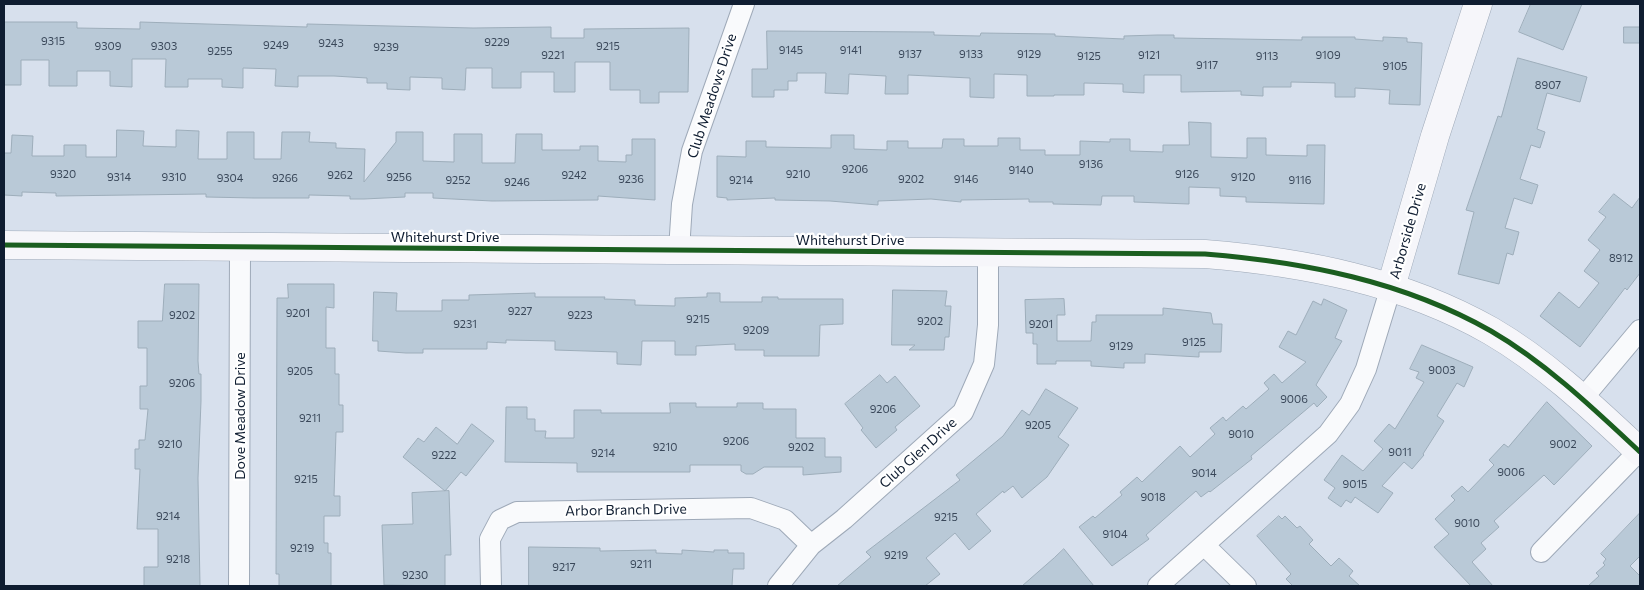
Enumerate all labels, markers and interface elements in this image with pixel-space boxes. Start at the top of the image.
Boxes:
street label: Club Meadows Drive [684,31,740,161]
house number: 9315 [41,34,65,48]
house number: 9229 [484,35,510,49]
house number: 9243 [318,36,344,50]
house number: 9249 [263,38,289,52]
house number: 9309 [95,39,121,53]
house number: 9303 [151,39,177,53]
house number: 9215 [596,39,620,53]
house number: 9239 [373,40,399,54]
house number: 9145 [779,43,803,57]
house number: 9141 [840,43,862,57]
house number: 9255 [207,44,233,58]
house number: 9137 [898,47,922,61]
house number: 9133 [959,47,983,61]
house number: 9129 [1017,47,1041,61]
house number: 9221 [541,48,565,62]
house number: 9121 [1138,48,1160,62]
house number: 9109 [1315,48,1341,62]
house number: 9125 [1077,49,1101,63]
house number: 9113 [1256,49,1278,63]
house number: 9117 [1196,58,1218,72]
house number: 9105 [1383,59,1407,73]
house number: 8907 [1535,78,1561,92]
house number: 9136 [1079,157,1103,171]
house number: 9206 [842,162,868,176]
house number: 9140 [1008,163,1034,177]
house number: 9320 [50,167,76,181]
house number: 9210 [786,167,810,181]
house number: 9126 [1175,167,1199,181]
house number: 9262 [327,168,353,182]
house number: 9242 [561,168,587,182]
house number: 9314 [107,170,131,184]
house number: 9310 [162,170,186,184]
house number: 9256 [386,170,412,184]
house number: 9120 [1231,170,1255,184]
house number: 9304 [217,171,243,185]
house number: 9266 [272,171,298,185]
house number: 9236 [618,172,644,186]
house number: 9202 [898,172,924,186]
house number: 9146 [954,172,978,186]
house number: 9252 [445,173,471,187]
house number: 9214 [729,173,753,187]
house number: 9116 [1289,173,1311,187]
house number: 9246 [504,175,530,189]
street label: Arborside Drive [1386,181,1430,281]
street label: Whitehurst Drive [391,229,499,245]
street label: Whitehurst Drive [796,232,904,248]
house number: 8912 [1609,251,1633,265]
house number: 9227 [508,304,532,318]
house number: 9201 [286,306,310,320]
house number: 9202 [169,308,195,322]
house number: 9223 [567,308,593,322]
house number: 9215 [686,312,710,326]
house number: 9202 [917,314,943,328]
house number: 9231 [453,317,477,331]
house number: 9201 [1029,317,1053,331]
house number: 9209 [743,323,769,337]
house number: 9125 [1182,335,1206,349]
house number: 9129 [1109,339,1133,353]
street label: Dove Meadow Drive [232,352,248,480]
house number: 9003 [1428,363,1456,377]
house number: 9205 [287,364,313,378]
house number: 9206 [169,376,195,390]
house number: 9006 [1280,392,1308,406]
house number: 9206 [870,402,896,416]
house number: 9211 [299,411,321,425]
street label: Club Glen Drive [876,414,960,492]
house number: 9205 [1025,418,1051,432]
house number: 9010 [1228,427,1254,441]
house number: 9206 [723,434,749,448]
house number: 9210 [158,437,182,451]
house number: 9002 [1549,437,1577,451]
house number: 9210 [653,440,677,454]
house number: 9202 [788,440,814,454]
house number: 9011 [1388,445,1412,459]
house number: 9214 [591,446,615,460]
house number: 9222 [432,448,456,462]
house number: 9006 [1497,465,1525,479]
house number: 9014 [1191,466,1217,480]
house number: 9215 [294,472,318,486]
house number: 9015 [1343,477,1367,491]
house number: 9018 [1140,490,1166,504]
street label: Arbor Branch Drive [565,501,687,519]
house number: 9214 [156,509,180,523]
house number: 9215 [934,510,958,524]
house number: 9010 [1454,516,1480,530]
house number: 9104 [1102,527,1128,541]
house number: 9219 [290,541,314,555]
house number: 9219 [884,548,908,562]
house number: 9218 [166,552,190,566]
house number: 9211 [630,557,652,571]
house number: 9217 [552,560,576,574]
house number: 9230 [402,568,428,582]

